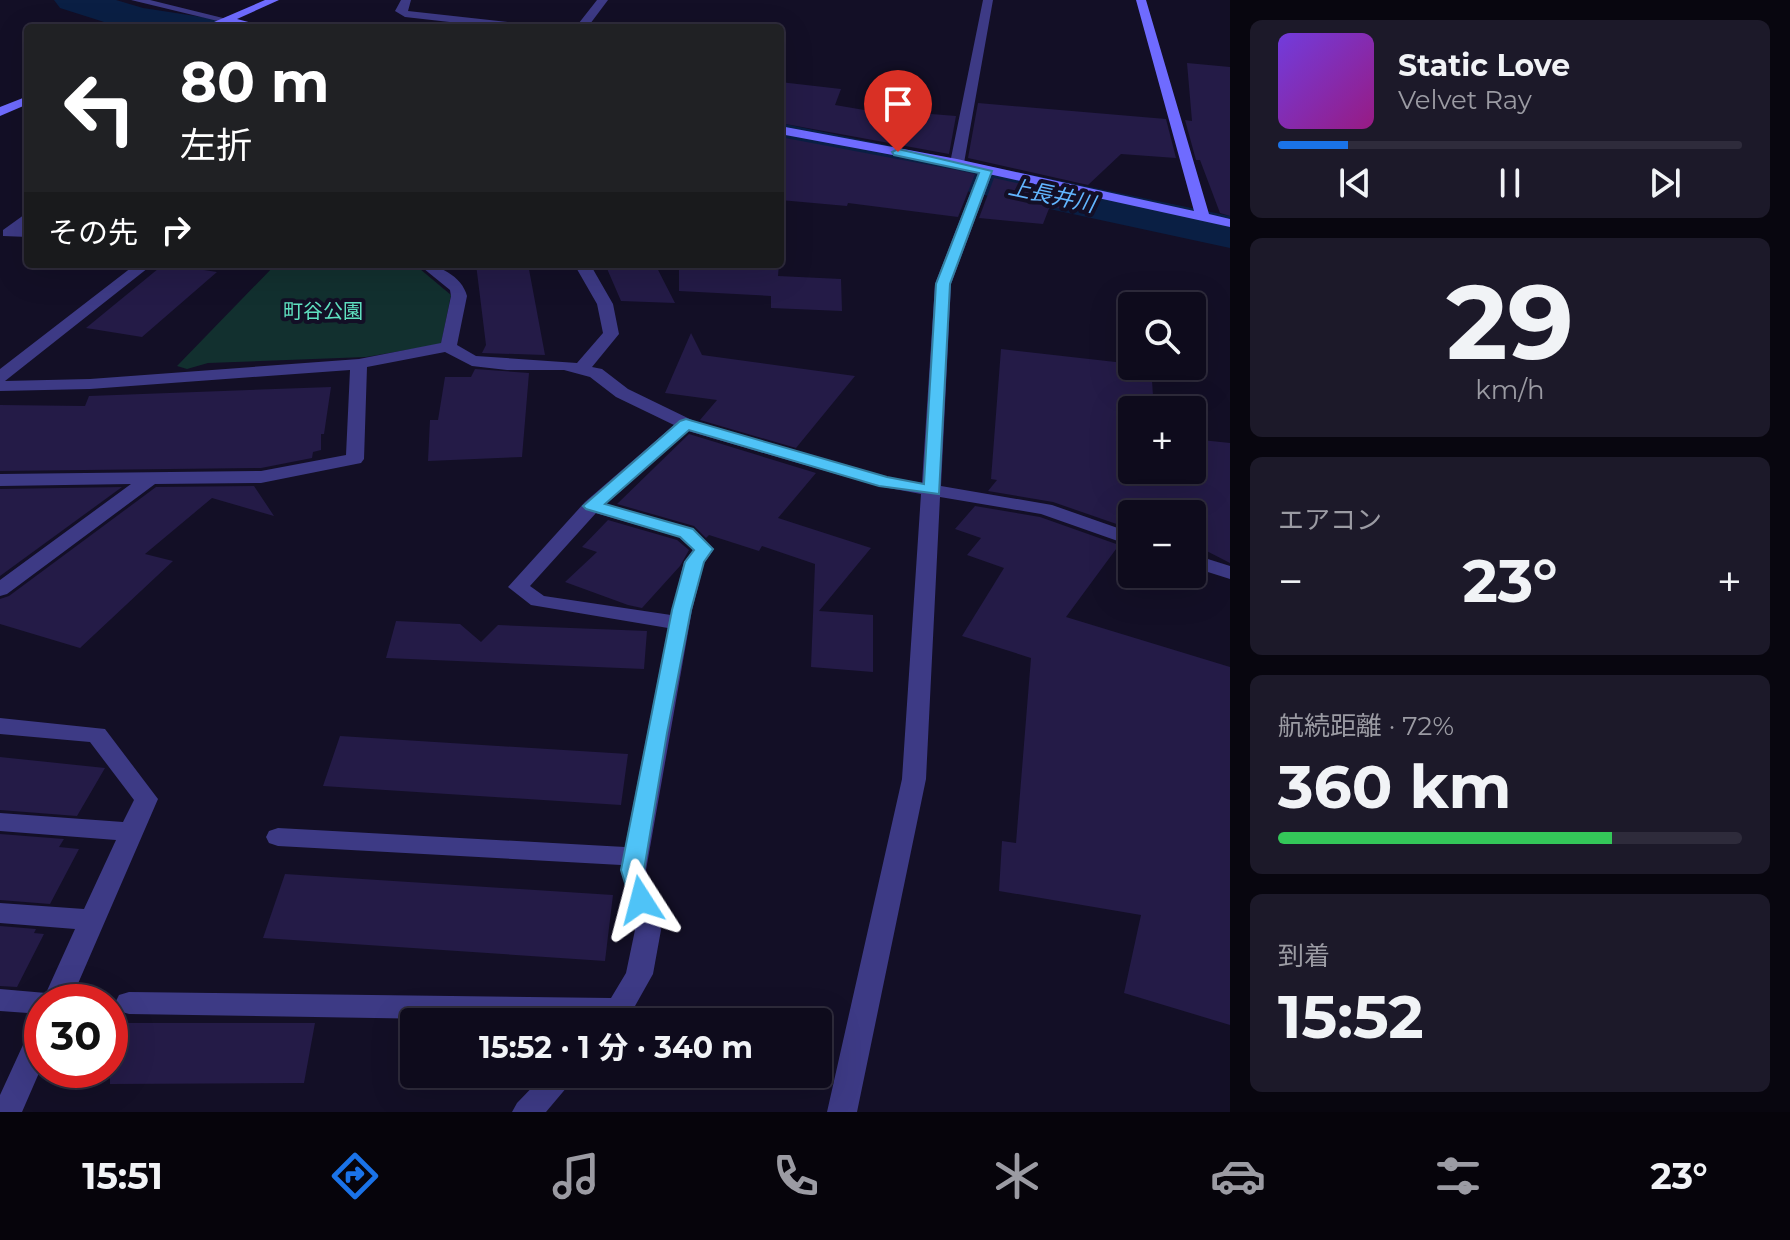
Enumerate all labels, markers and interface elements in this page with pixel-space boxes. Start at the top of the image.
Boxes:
text: Static Love [1398,47,1570,84]
text: 80 m [180,48,330,116]
icon: left [48,56,152,160]
pin [864,70,932,152]
icon: arrive [876,82,920,126]
text: Velvet Ray [1398,84,1532,116]
text: 左折 [180,123,252,167]
icon: previous [1333,161,1377,205]
icon: pause [1488,161,1532,205]
icon: next [1643,161,1687,205]
water label: 上長井川 [1006,173,1100,218]
icon: right [154,208,198,252]
text: その先 [48,214,138,251]
text: 29 [1446,258,1574,385]
map controls [1118,292,1206,588]
button: search [1118,292,1206,380]
park label: 町谷公園 [283,299,363,323]
text: km/h [1475,374,1545,406]
button: + [1118,396,1206,484]
button: − [1118,500,1206,588]
text: エアコン [1278,504,1382,536]
text: 23° [1462,544,1558,617]
text: − [1278,554,1303,608]
text: + [1717,554,1742,608]
text: 航続距離 · 72% [1278,710,1454,742]
text: 360 km [1278,750,1511,823]
position arrow [599,858,683,942]
text: 到着 [1278,940,1330,972]
text: 15:52 [1278,980,1424,1053]
speed limit sign: 30 [24,984,128,1088]
text: 15:52 · 1 分 · 340 m [479,1029,753,1066]
icon: directions [327,1148,383,1204]
icon: music [548,1148,604,1204]
icon: phone [768,1148,824,1204]
icon: climate [989,1148,1045,1204]
icon: car [1210,1148,1266,1204]
icon: filters [1430,1148,1486,1204]
text: 15:51 [82,1154,163,1198]
text: 23° [1651,1154,1708,1198]

